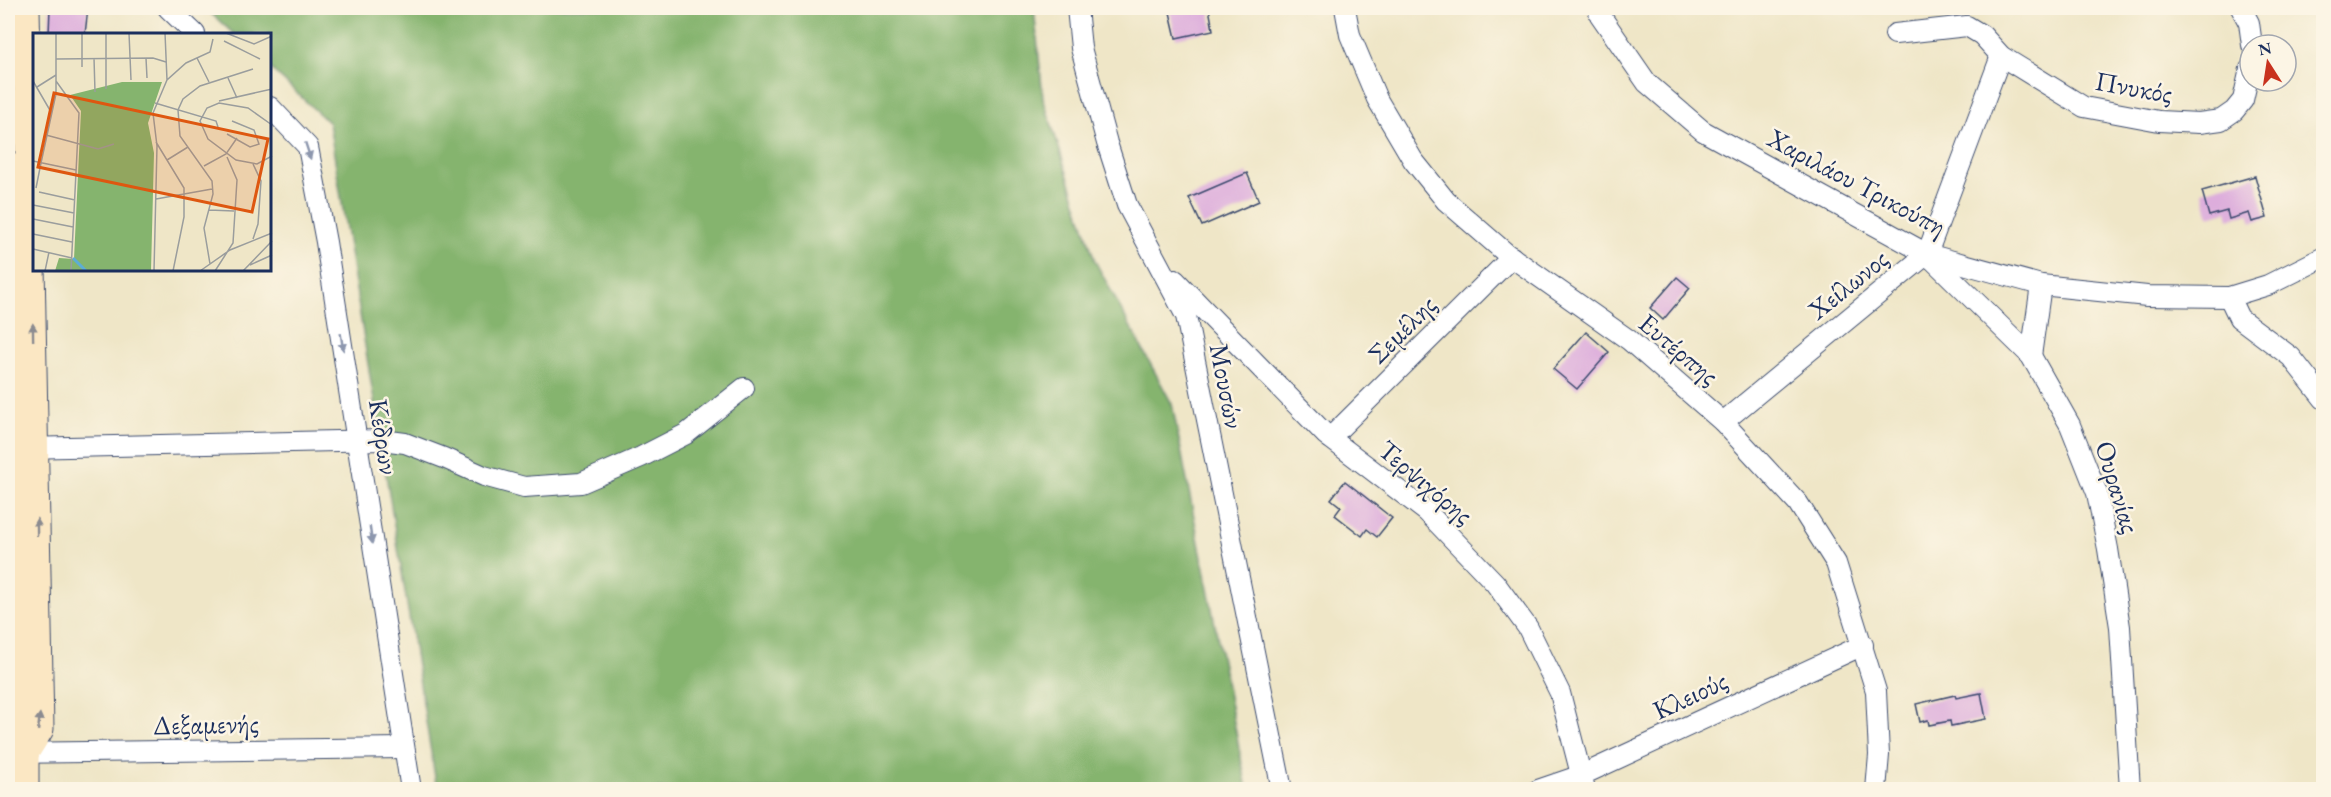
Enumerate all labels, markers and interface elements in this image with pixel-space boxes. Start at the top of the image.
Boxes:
inset map [33,33,272,272]
north arrow [2238,33,2298,93]
text: N [2256,37,2274,60]
street label: Πνυκός [2093,63,2175,111]
street label: Χαριλάου Τρικούπη [1761,120,1952,244]
one-way arrow [303,142,313,160]
street label: Χείλωνος [1800,241,1895,328]
street label: Σεμέλης [1360,287,1444,371]
street label: Ευτέρπης [1632,305,1726,393]
one-way arrow [28,323,38,342]
one-way arrow [338,333,347,352]
street label: Μουσών [1202,341,1252,431]
street label: Κέδρων [361,397,407,477]
street label: Τερψιχόρης [1371,432,1481,532]
street label: Ουρανίας [2087,437,2149,537]
one-way arrow [32,518,42,537]
one-way arrow [366,526,375,545]
street label: Κλειούς [1647,663,1733,727]
street label: Δεξαμενής [153,706,259,742]
one-way arrow [34,712,44,731]

